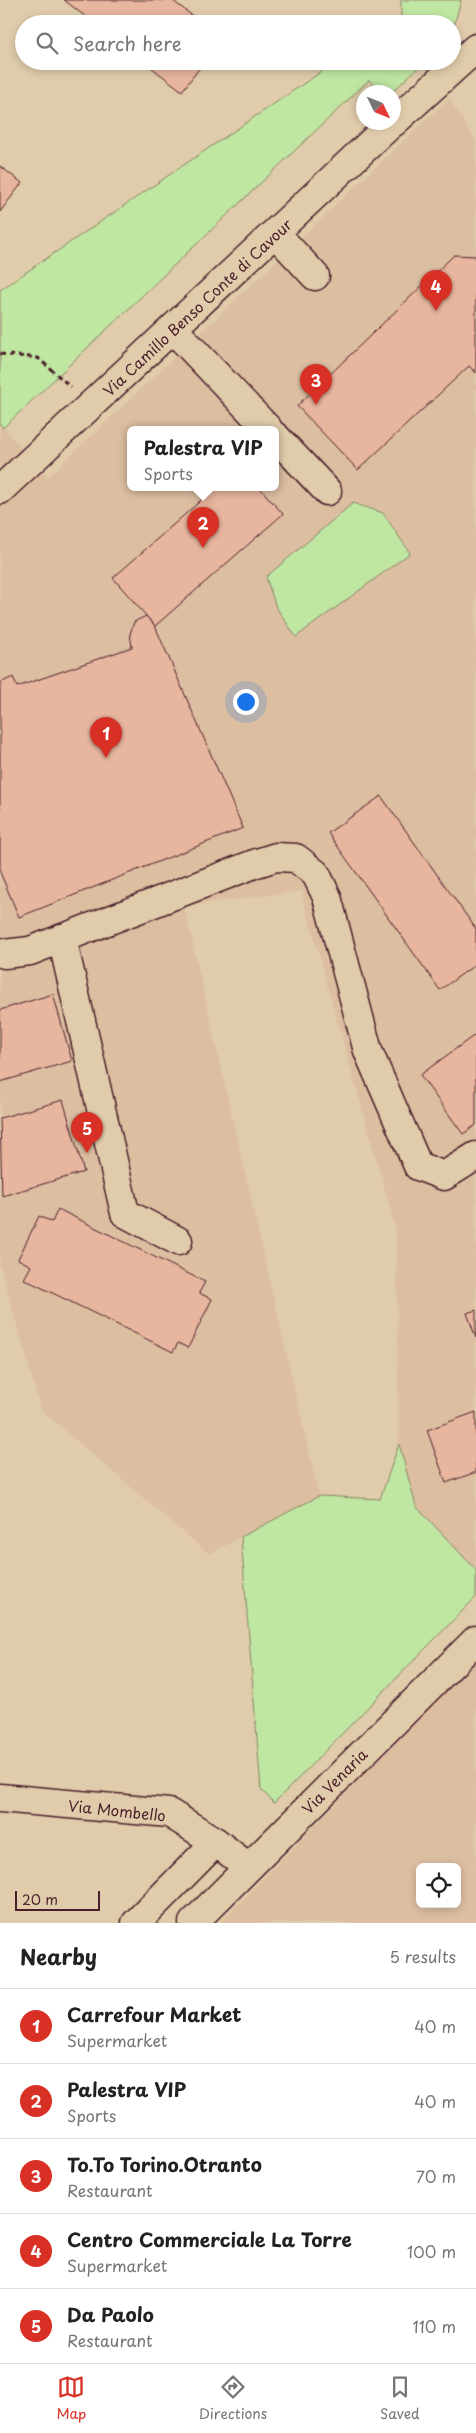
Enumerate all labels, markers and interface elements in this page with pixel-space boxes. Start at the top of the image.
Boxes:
search box [15,15,461,70]
icon: search [33,29,61,57]
text: Search here [73,29,182,57]
north arrow [356,85,401,130]
street label: Via Camillo Benso Conte di Cavour [97,213,297,401]
pin: 4 [420,270,452,311]
pin: 3 [300,364,332,405]
popup [127,426,279,491]
text: Palestra VIP [144,433,262,461]
text: Sports [144,461,193,485]
pin: 2 [187,507,219,548]
your location [233,689,259,715]
pin: 1 [90,717,122,758]
pin: 5 [71,1112,103,1153]
street label: Via Venaria [296,1743,372,1819]
street label: Via Mombello [67,1793,167,1827]
map controls [416,1863,461,1908]
button: locate [416,1863,461,1908]
scale bar [15,1888,100,1911]
text: 20 m [22,1889,58,1910]
text: Nearby [20,1940,97,1972]
text: 5 results [389,1944,456,1968]
text: Carrefour Market [67,2000,242,2028]
text: 1 [32,2014,40,2038]
text: 40 m [414,2014,456,2038]
text: Supermarket [67,2028,167,2052]
text: Palestra VIP [67,2075,186,2103]
text: 2 [30,2089,42,2113]
text: 40 m [414,2089,456,2113]
text: Sports [67,2103,116,2127]
text: To.To Torino.Otranto [67,2150,262,2178]
text: 3 [31,2164,41,2188]
text: 70 m [416,2164,456,2188]
text: Restaurant [67,2178,153,2202]
text: Centro Commerciale La Torre [67,2225,352,2253]
text: 4 [31,2239,41,2263]
text: 100 m [407,2239,456,2263]
text: Supermarket [67,2253,167,2277]
text: Da Paolo [67,2300,154,2328]
text: 5 [31,2314,41,2338]
text: 110 m [413,2314,456,2338]
text: Restaurant [67,2328,153,2352]
tab: Map [56,2373,86,2424]
tab: Directions [199,2373,267,2424]
tab: Saved [380,2373,420,2424]

